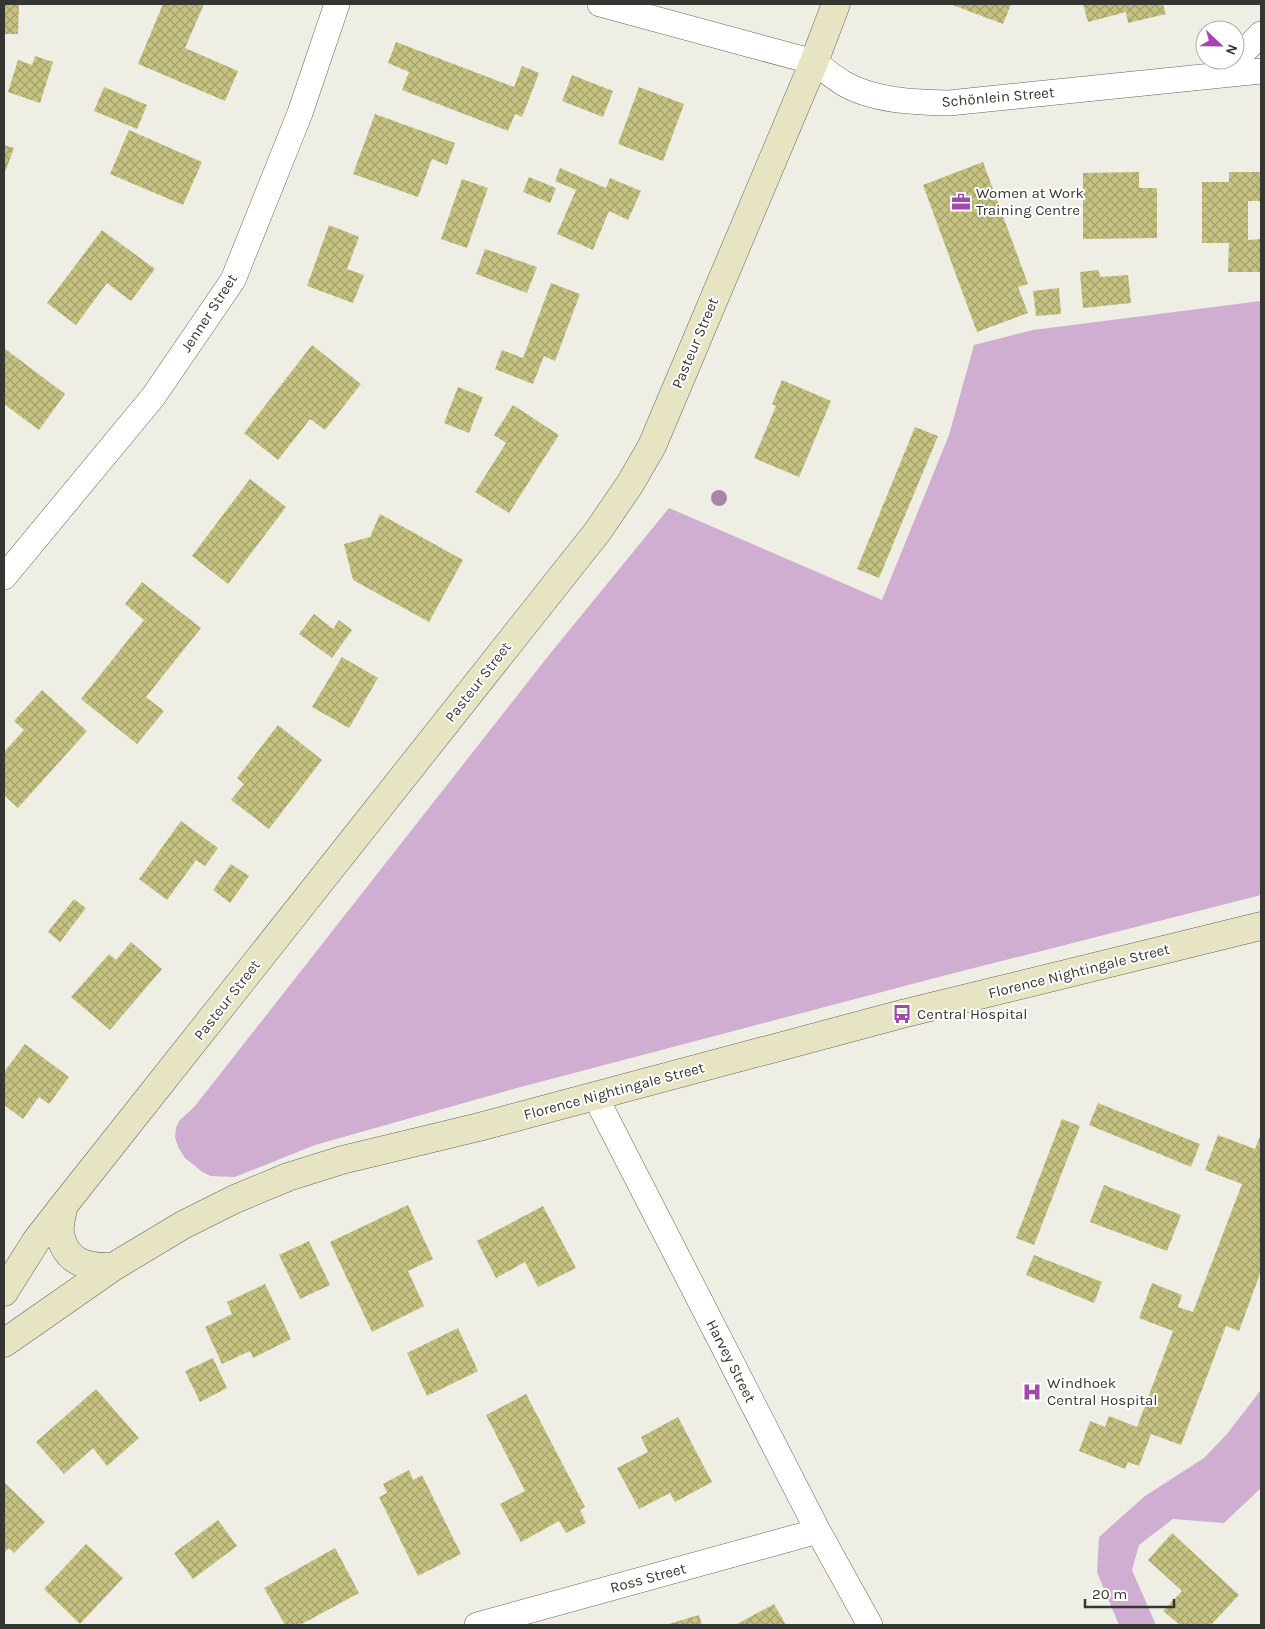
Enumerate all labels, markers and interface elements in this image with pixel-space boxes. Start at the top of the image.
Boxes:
north arrow [1195,20,1245,70]
text: N [1222,42,1241,58]
street label: Schönlein Street [941,83,1056,111]
place label: Women at Work Training Centre [976,184,1084,219]
office icon: Women at Work Training Centre [950,191,972,213]
street label: Jenner Street [177,270,241,356]
street label: Pasteur Street [668,294,722,391]
street label: Pasteur Street [441,638,515,726]
street label: Florence Nightingale Street [986,940,1172,1002]
street label: Pasteur Street [190,956,264,1044]
bus stop icon: Central Hospital [891,1003,913,1025]
place label: Central Hospital [917,1005,1027,1023]
street label: Florence Nightingale Street [522,1058,707,1124]
street label: Harvey Street [702,1317,760,1406]
place label: Windhoek Central Hospital [1047,1374,1157,1409]
hospital icon: Windhoek Central Hospital [1021,1381,1043,1403]
street label: Ross Street [608,1559,688,1597]
scale bar [1085,1576,1174,1608]
text: 20 m [1092,1585,1127,1603]

